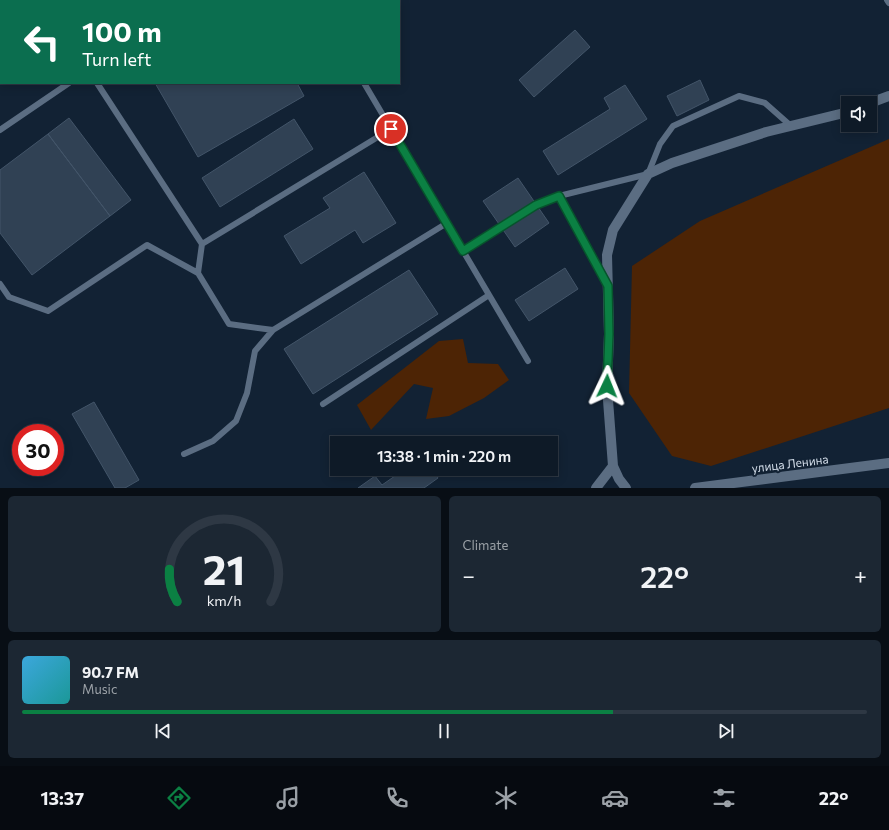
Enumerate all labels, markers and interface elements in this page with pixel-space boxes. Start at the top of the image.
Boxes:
text: 100 m [82,14,162,48]
icon: left [16,16,68,68]
text: Turn left [82,48,151,70]
map controls [841,96,877,132]
button: sound [841,96,877,132]
pin [374,112,408,146]
icon: arrive [380,118,402,140]
position arrow [586,365,628,407]
speed limit sign: 30 [12,424,64,476]
text: 13:38 · 1 min · 220 m [377,447,511,465]
street label: улица Ленина [751,451,829,475]
text: Climate [463,537,508,553]
text: 21 [203,543,245,594]
text: 22° [640,557,689,594]
text: − [463,562,475,589]
text: + [854,562,867,589]
text: km/h [207,591,242,609]
text: 90.7 FM [82,663,139,681]
text: Music [82,681,117,697]
icon: previous [152,720,174,742]
icon: pause [433,720,455,742]
icon: next [715,720,737,742]
icon: directions [165,784,193,812]
icon: music [274,784,302,812]
icon: phone [383,784,411,812]
icon: climate [492,784,520,812]
icon: car [601,784,629,812]
icon: filters [710,784,738,812]
text: 13:37 [40,787,84,809]
text: 22° [819,787,848,809]

